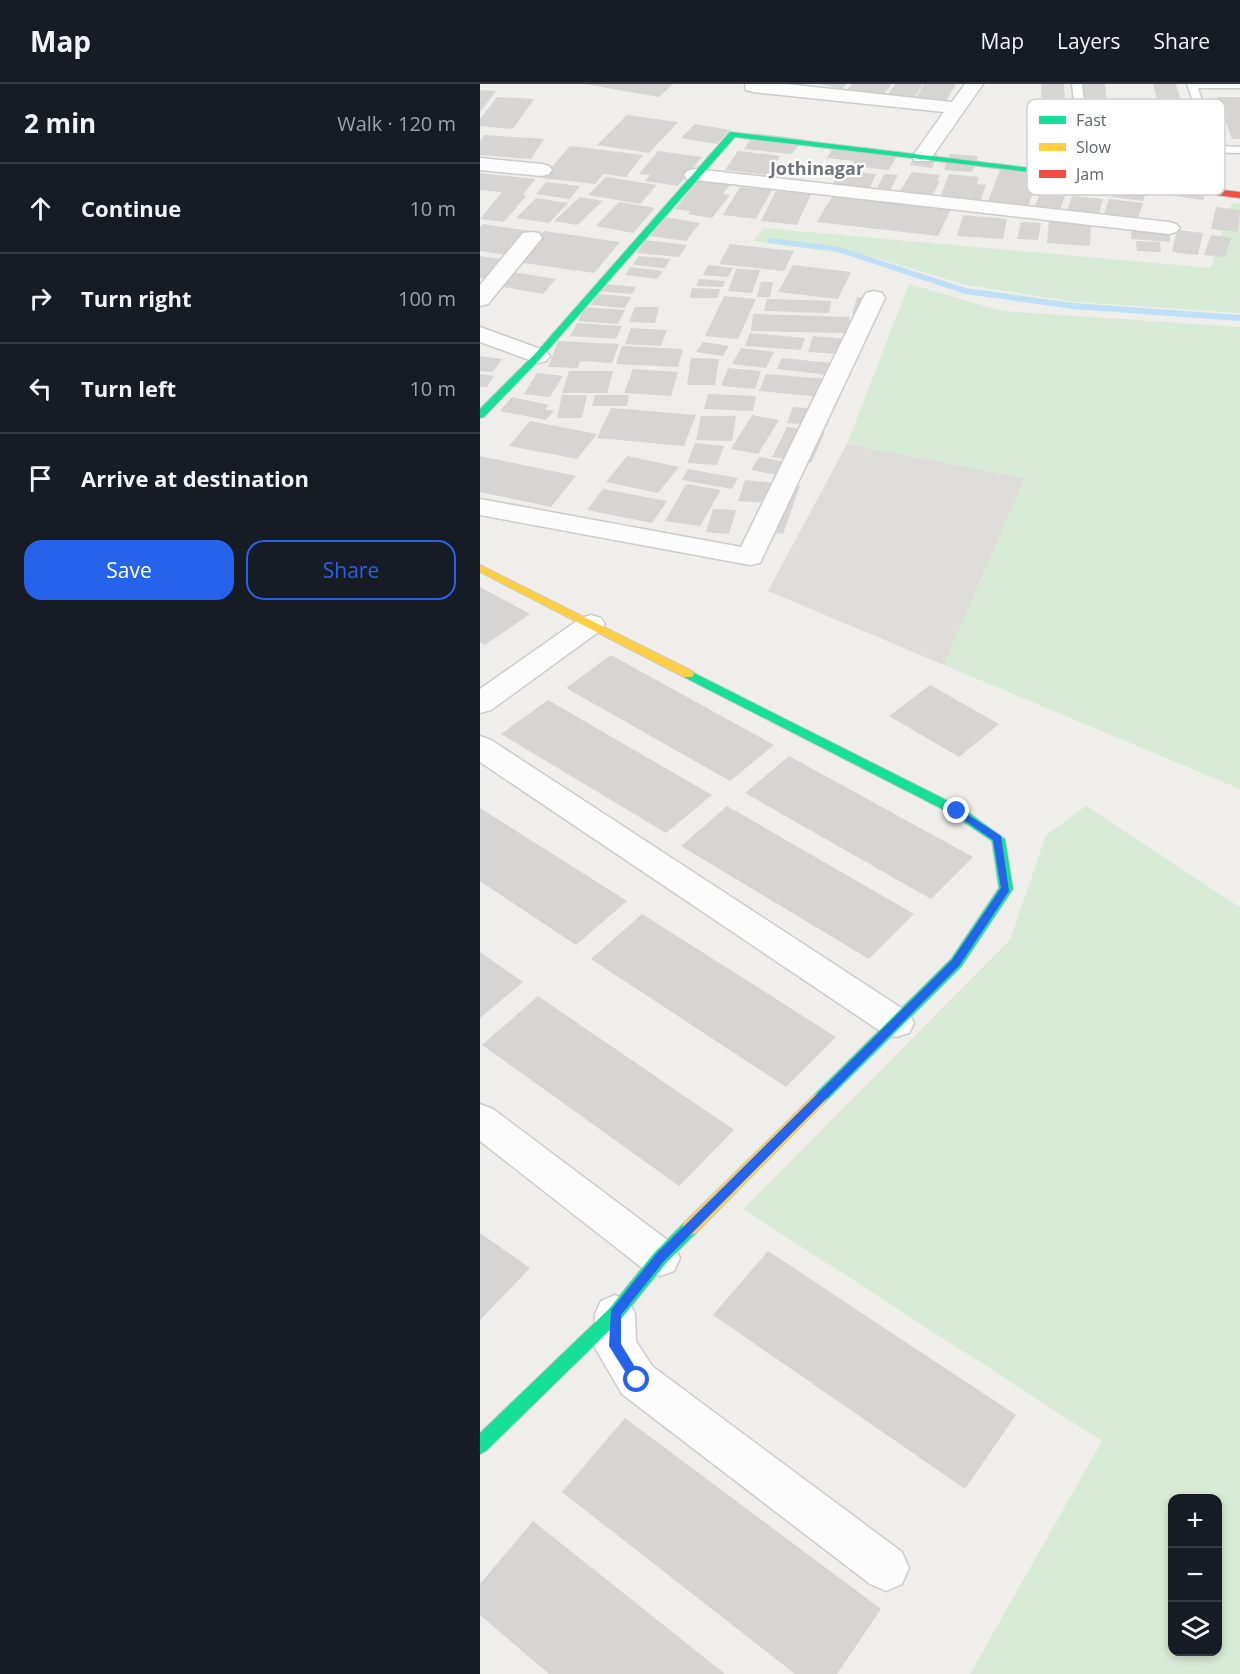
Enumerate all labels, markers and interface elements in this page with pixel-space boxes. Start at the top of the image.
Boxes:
text: Map [30,22,91,60]
text: Map [981,27,1024,55]
text: Layers [1057,27,1121,55]
text: Share [1154,27,1210,55]
legend [1027,99,1225,195]
text: 2 min [24,105,96,141]
text: Fast [1076,109,1107,131]
text: Walk · 120 m [337,110,456,137]
text: Slow [1076,136,1111,158]
district label: Jothinagar [768,156,864,180]
text: Jam [1074,163,1104,185]
icon: ahead [24,192,57,225]
text: Continue [81,193,181,223]
text: 10 m [409,195,456,222]
icon: right [24,282,57,315]
text: Turn right [81,283,192,313]
text: 100 m [398,285,456,312]
icon: left [24,372,57,405]
text: Turn left [81,373,176,403]
text: 10 m [409,375,456,402]
icon: arrive [24,462,57,495]
text: Arrive at destination [81,463,309,493]
button: Save [24,540,234,600]
button: Share [246,540,456,600]
route end [943,797,969,823]
route start [623,1366,649,1392]
map controls [1168,1494,1222,1656]
button: + [1168,1494,1222,1548]
button: − [1168,1548,1222,1602]
button: layers [1168,1602,1222,1656]

